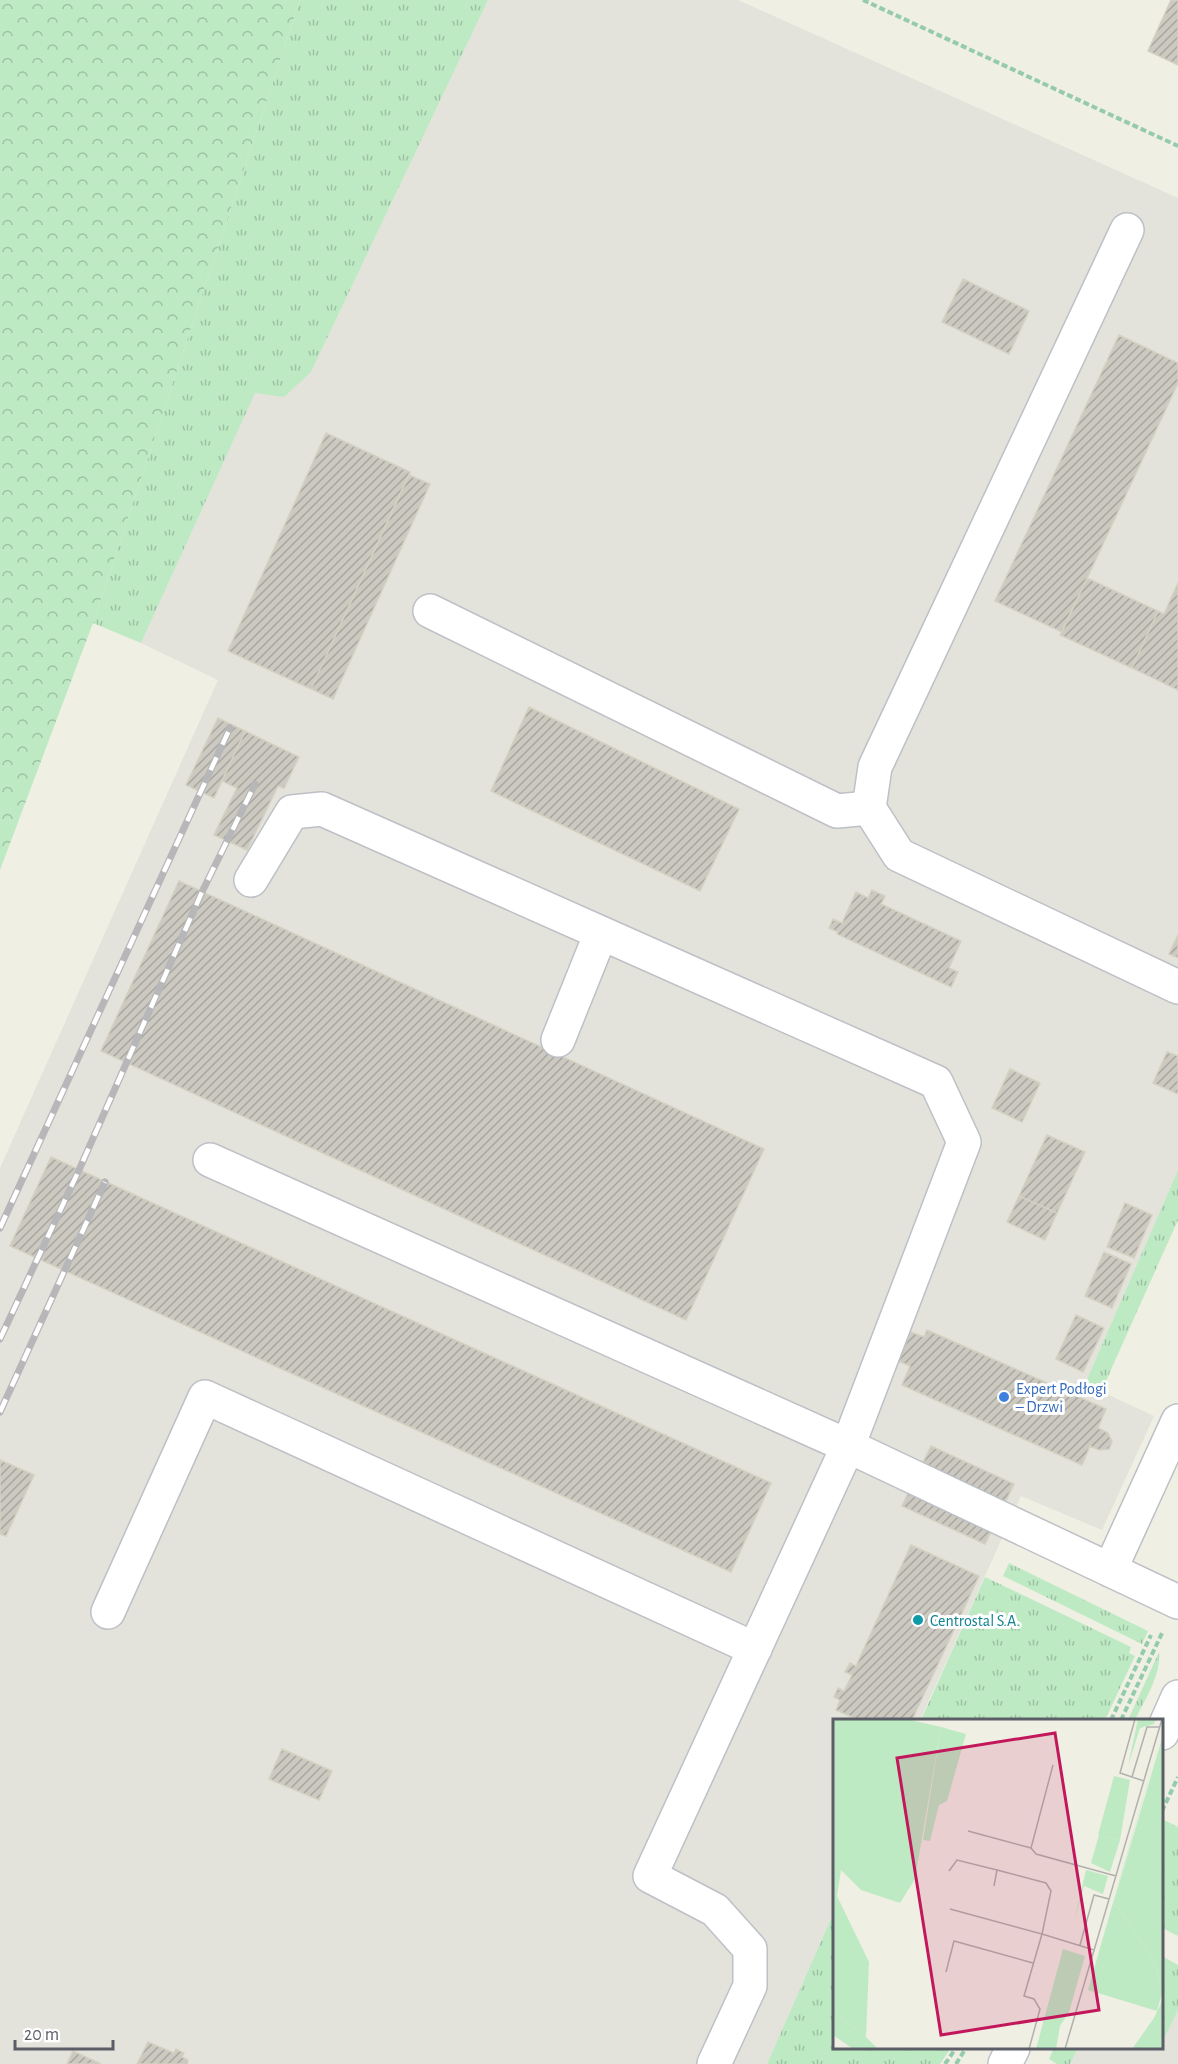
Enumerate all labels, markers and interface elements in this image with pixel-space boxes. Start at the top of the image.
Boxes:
place label: Expert Podłogi – Drzwi [1015,1381,1107,1415]
marker: Expert Podłogi – Drzwi [997,1390,1011,1404]
marker: Centrostal S.A. [911,1613,925,1627]
place label: Centrostal S.A. [930,1613,1020,1629]
inset map [833,1719,1163,2049]
scale bar [15,2013,112,2051]
text: 20 m [24,2026,59,2044]

